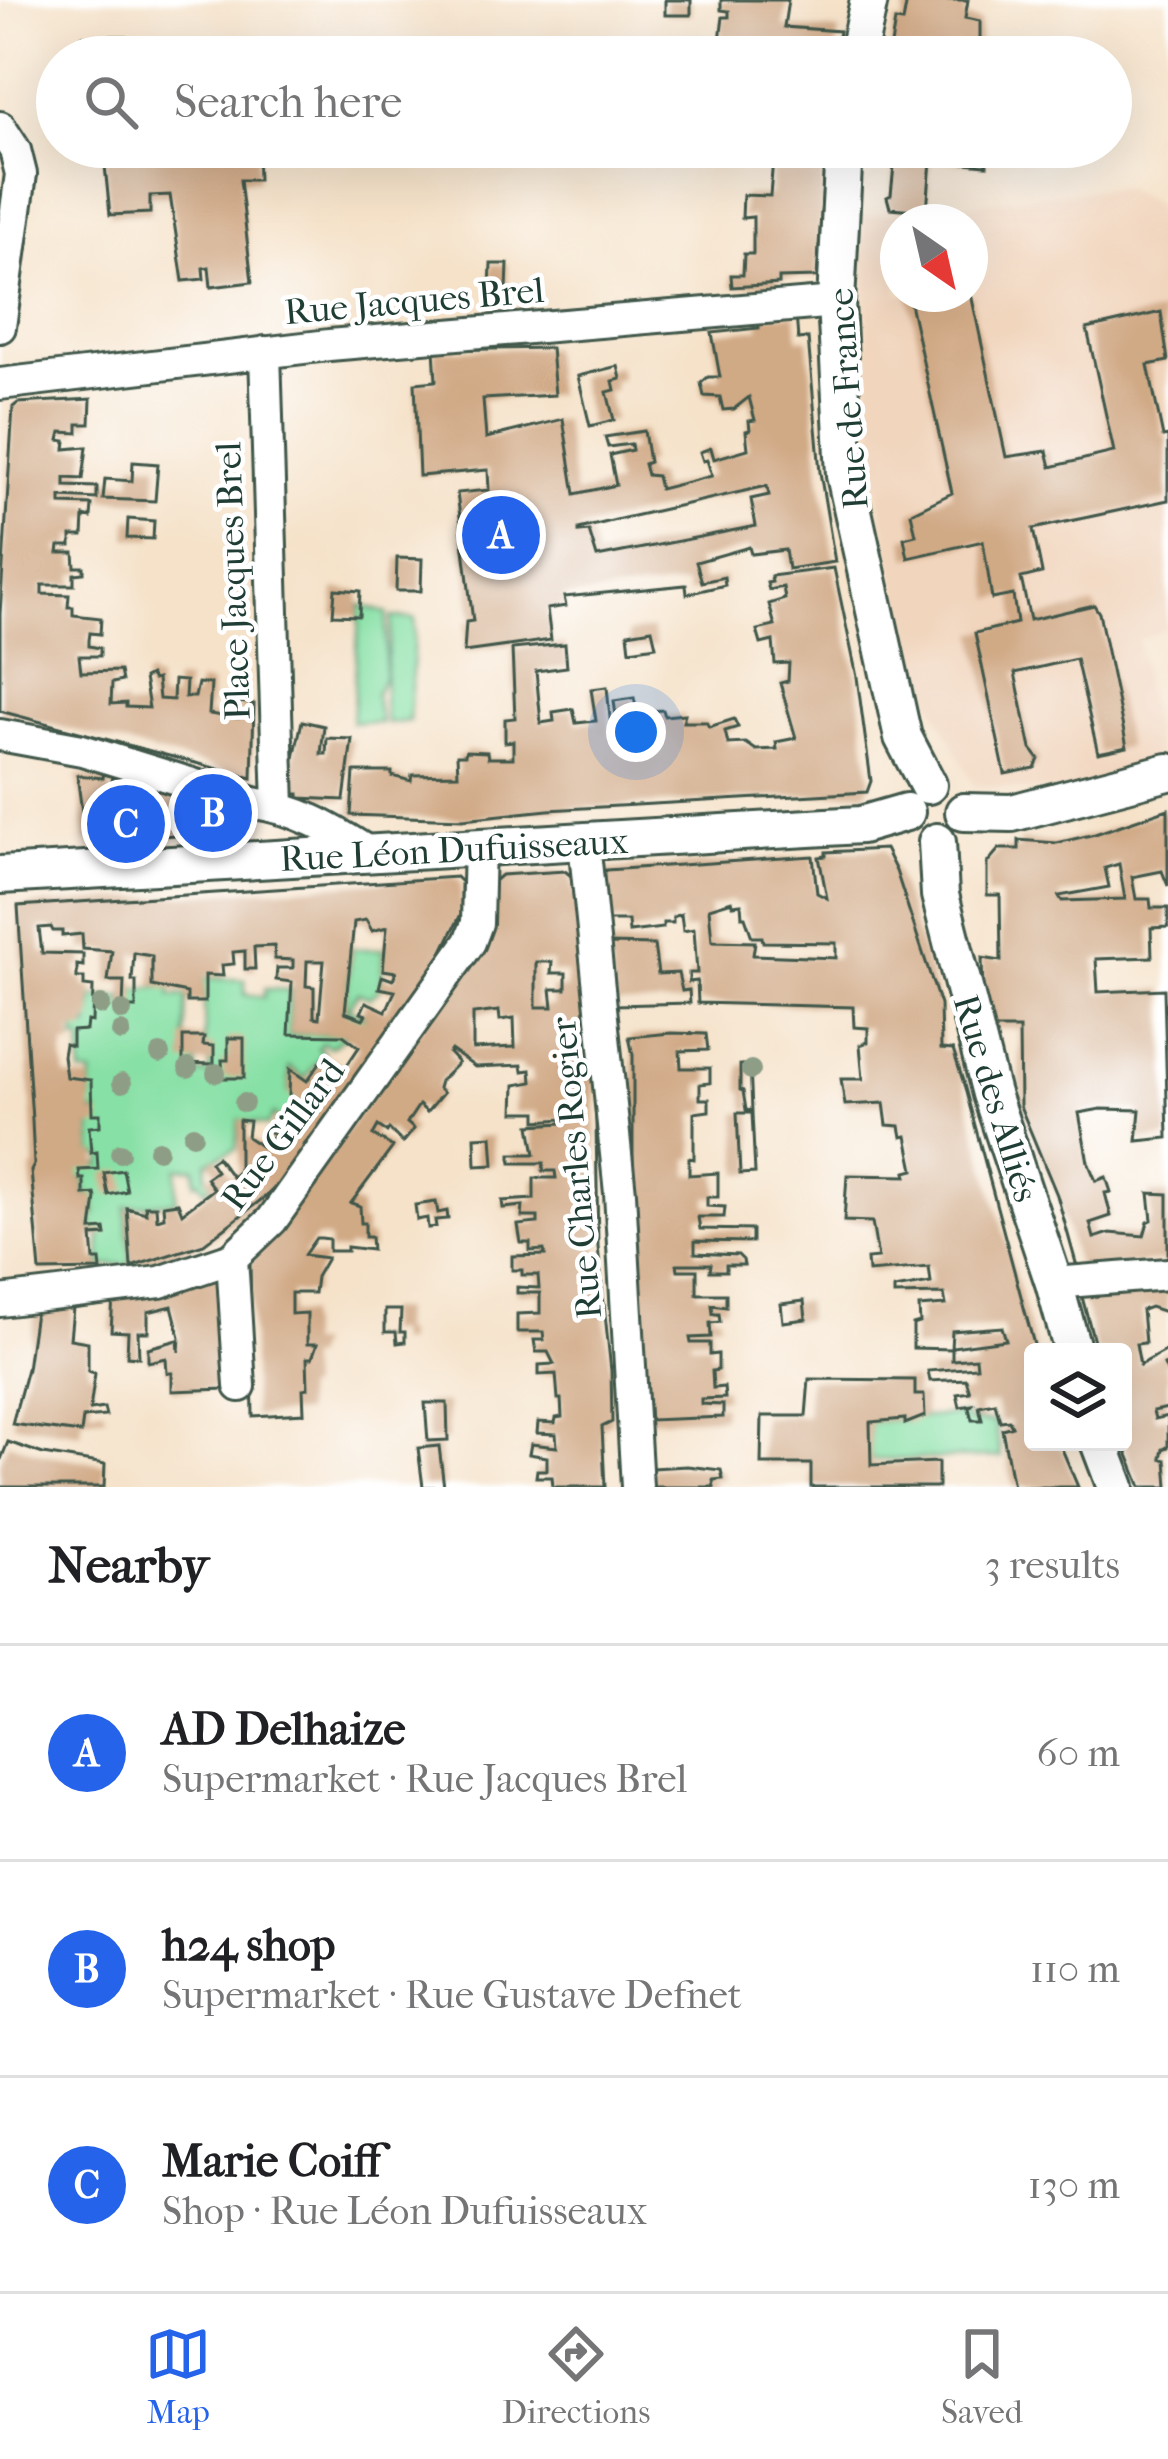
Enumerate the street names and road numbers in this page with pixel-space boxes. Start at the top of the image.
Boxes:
street label: Rue Jacques Brel [283,269,546,333]
street label: Rue de France [819,287,877,511]
street label: Place Jacques Brel [207,441,259,721]
street label: Rue Léon Dufuisseaux [279,820,629,880]
street label: Rue des Alliés [945,990,1047,1207]
street label: Rue Charles Rogier [542,1015,610,1321]
street label: Rue Gillard [212,1050,354,1218]

